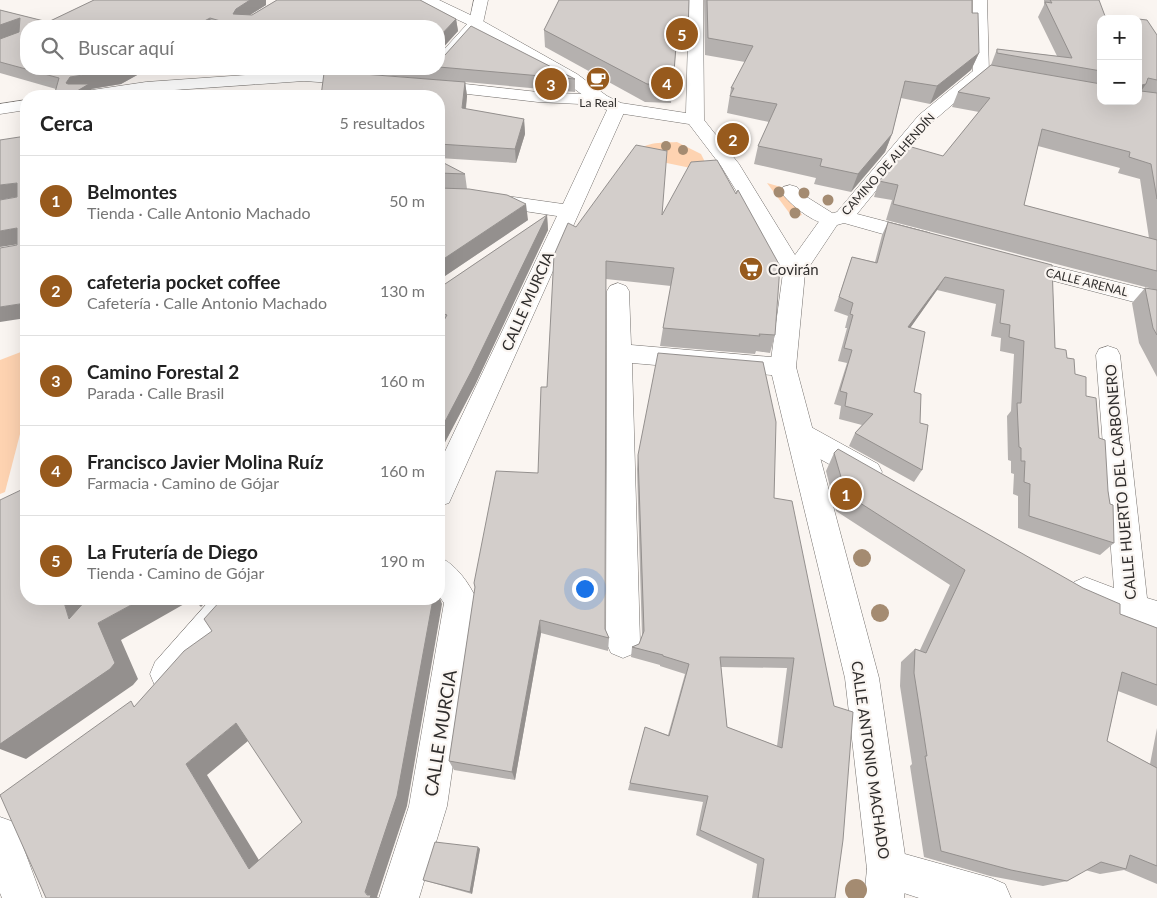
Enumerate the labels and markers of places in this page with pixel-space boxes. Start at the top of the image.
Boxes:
pin: 5 [666,15,698,53]
pin: 4 [651,64,683,102]
pin: 3 [535,65,567,103]
cafe icon: La Real [585,66,611,92]
place label: La Real [579,95,617,110]
pin: 2 [717,120,749,158]
supermarket icon: Covirán [738,256,764,282]
place label: Covirán [768,260,819,278]
pin: 1 [830,475,862,513]

